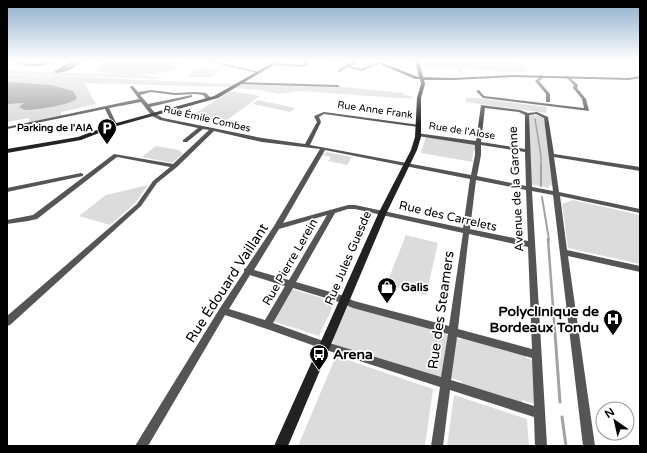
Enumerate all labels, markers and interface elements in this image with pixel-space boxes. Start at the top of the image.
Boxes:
street label: Rue Anne Frank [336,99,414,121]
street label: Rue Émile Combes [162,103,252,135]
parking icon: Parking de l'AIA [96,117,118,145]
street label: Rue de l'Alose [428,120,496,142]
place label: Parking de l'AIA [17,122,94,134]
street label: Avenue de la Garonne [506,126,526,252]
street label: Rue des Carrelets [398,198,499,234]
street label: Rue Jules Guesde [322,209,374,307]
street label: Rue Pierre Lerein [260,216,320,308]
street label: Rue Édouard Vaillant [182,220,272,346]
street label: Rue des Steamers [424,249,458,370]
shop icon: Galis [376,276,398,304]
place label: Galis [401,280,429,294]
place label: Polyclinique de Bordeaux Tondu [490,303,599,336]
hospital icon: Polyclinique de Bordeaux Tondu [602,308,624,336]
bus stop icon: Arena [308,343,330,371]
place label: Arena [333,346,373,363]
north arrow [595,401,635,441]
text: N [602,405,617,421]

